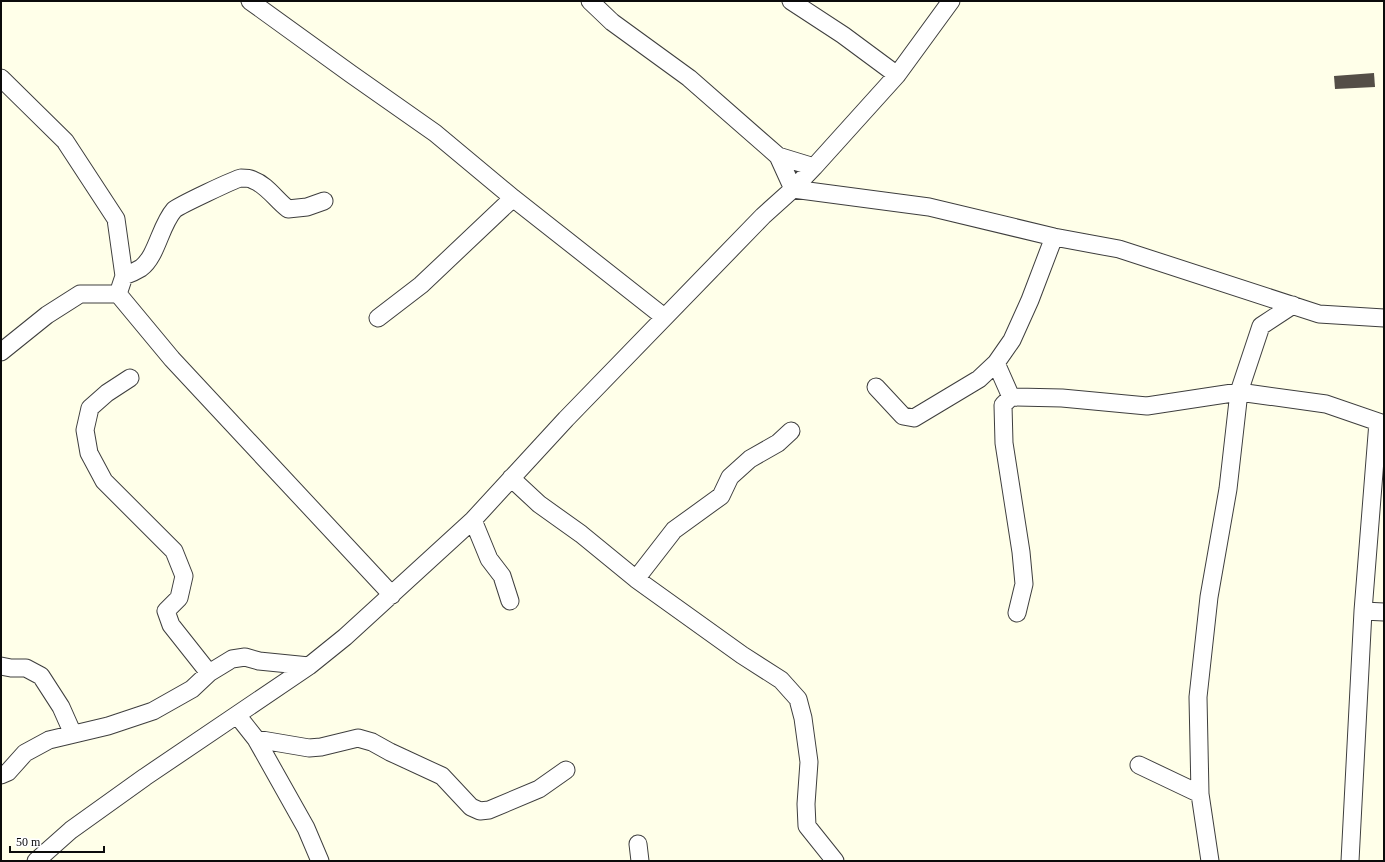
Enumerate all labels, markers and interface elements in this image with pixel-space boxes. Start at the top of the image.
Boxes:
scale bar [10,828,104,854]
text: 50 m [16,835,41,849]

